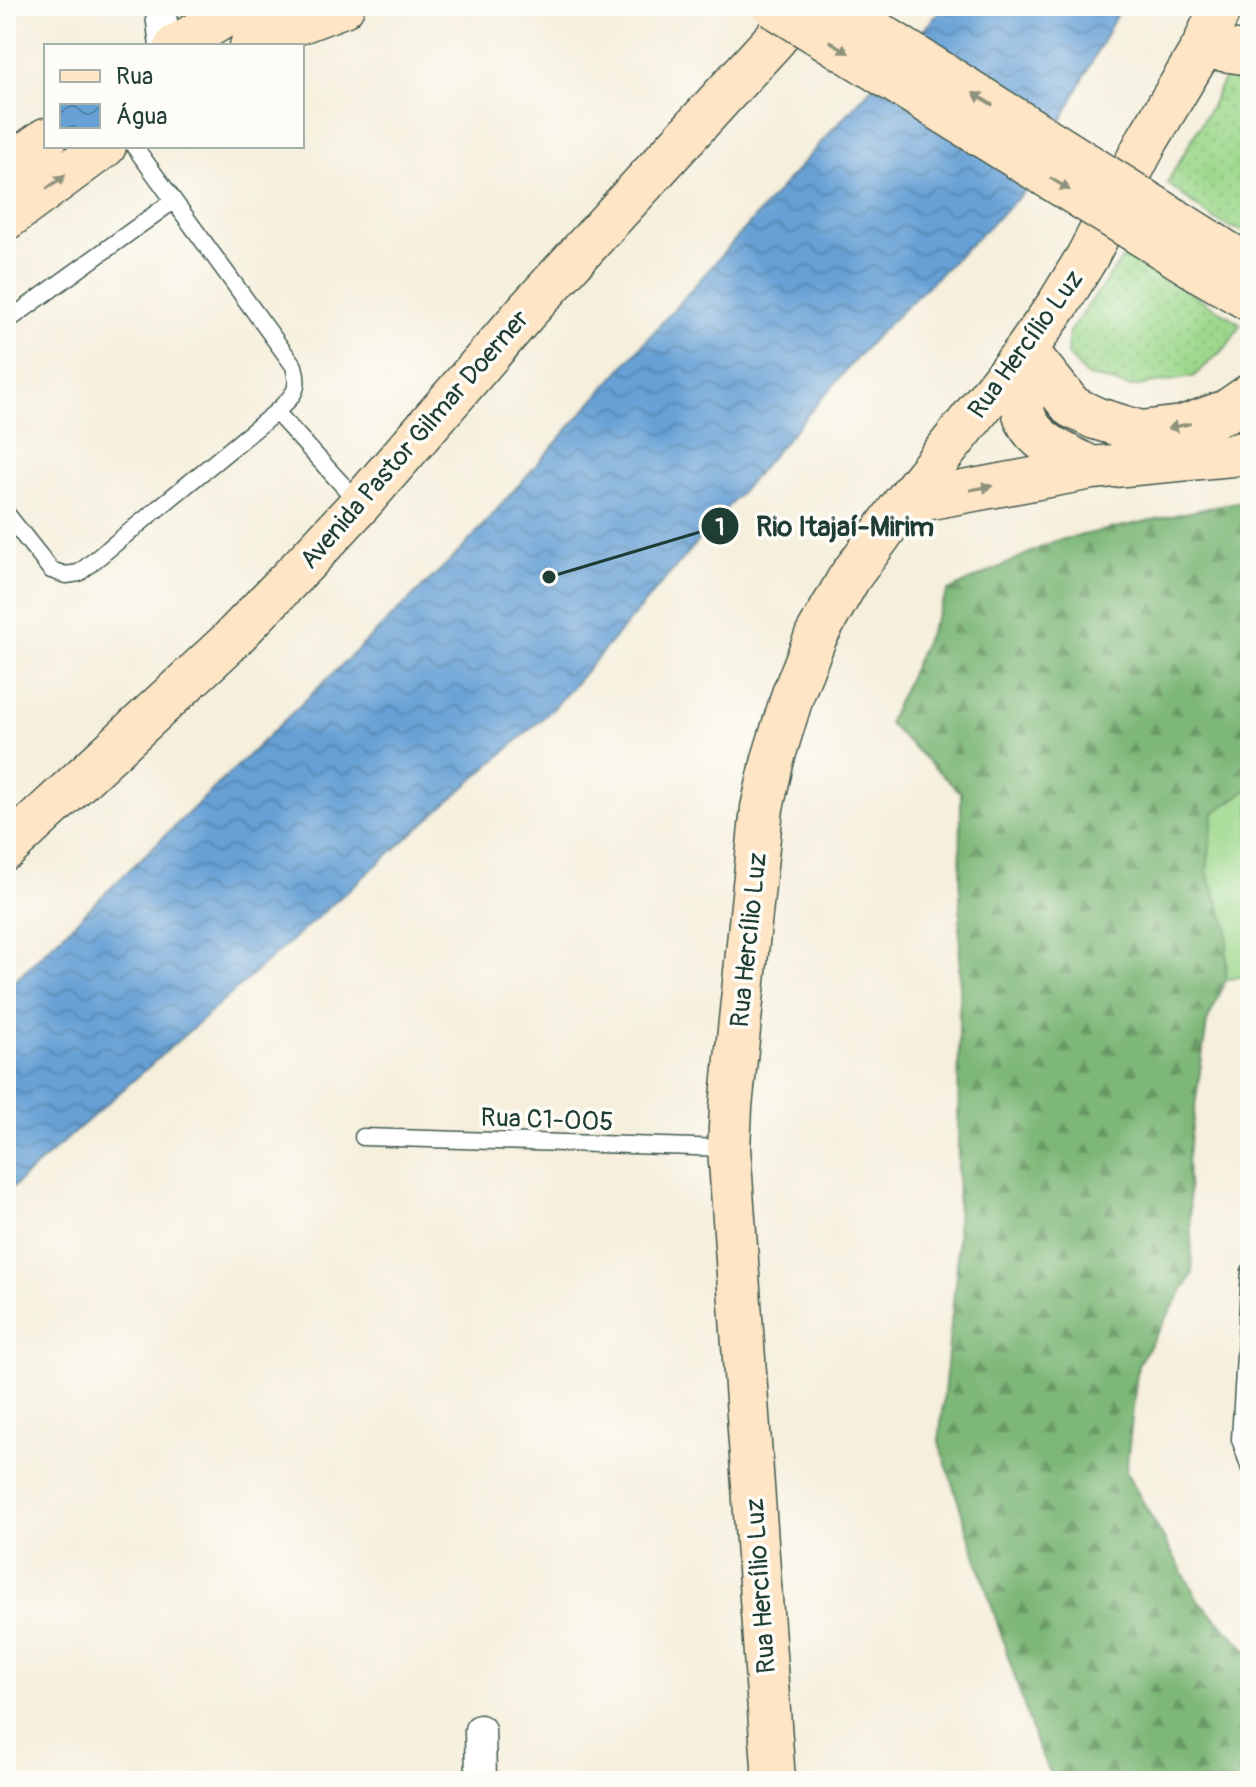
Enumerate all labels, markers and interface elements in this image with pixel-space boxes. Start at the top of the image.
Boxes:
one-way arrow [828,40,850,54]
legend [44,44,304,148]
text: Rua [116,62,153,91]
one-way arrow [972,93,994,107]
text: Água [116,102,167,131]
one-way arrow [45,175,66,191]
one-way arrow [1049,177,1071,191]
street label: Rua Hercílio Luz [961,264,1090,425]
street label: Avenida Pastor Gilmar Doerner [293,303,536,576]
one-way arrow [1167,420,1192,433]
one-way arrow [969,482,994,494]
callout: Rio Itajaí-Mirim [700,500,950,552]
text: Rio Itajaí-Mirim [756,510,934,545]
text: 1 [715,513,725,542]
street label: Rua Hercílio Luz [724,851,774,1029]
street label: Rua C1-005 [480,1102,614,1138]
street label: Rua Hercílio Luz [739,1497,783,1675]

